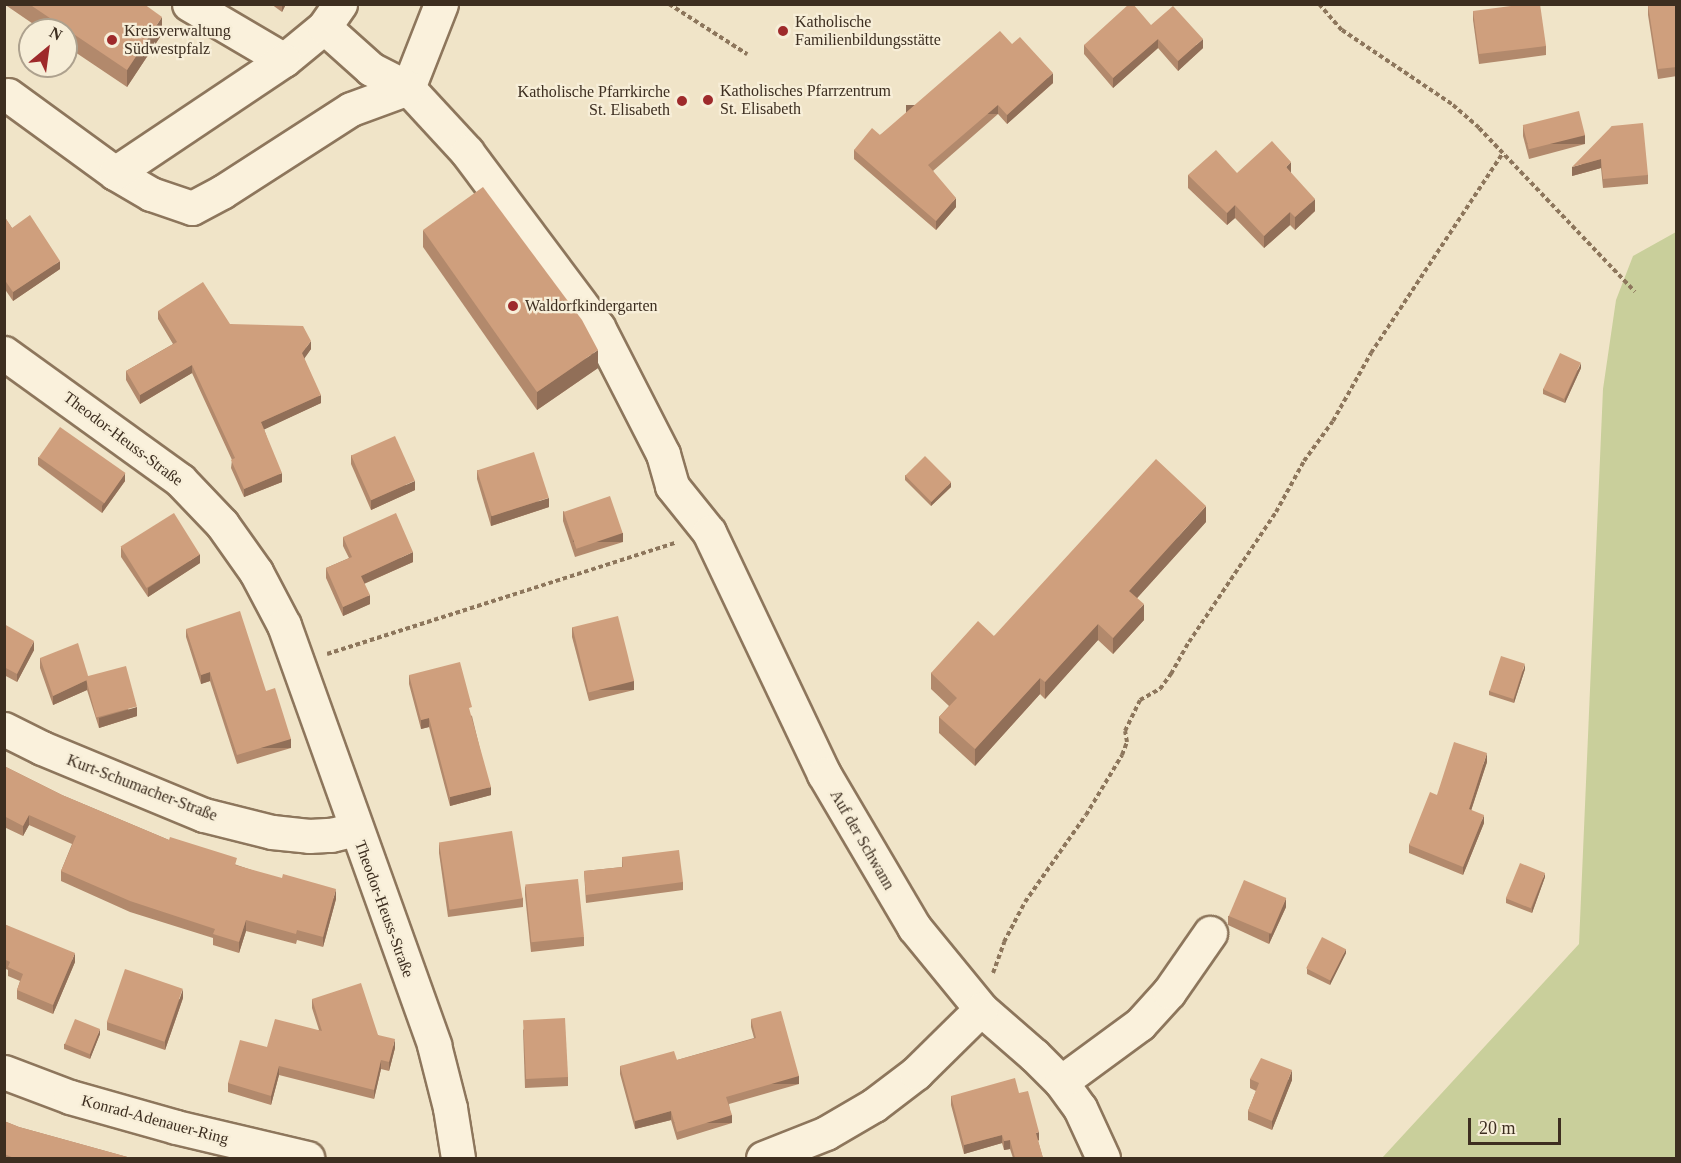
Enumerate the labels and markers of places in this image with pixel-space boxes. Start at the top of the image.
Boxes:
place label: Katholische Familienbildungsstätte [795,12,941,50]
place label: Kreisverwaltung Südwestpfalz [124,21,231,59]
marker: Katholische Familienbildungsstätte [776,24,790,38]
marker: Kreisverwaltung Südwestpfalz [105,33,119,47]
place label: Katholisches Pfarrzentrum St. Elisabeth [720,81,891,119]
place label: Katholische Pfarrkirche St. Elisabeth [518,82,670,120]
marker: Katholisches Pfarrzentrum St. Elisabeth [701,93,715,107]
marker: Katholische Pfarrkirche St. Elisabeth [675,94,689,108]
place label: Waldorfkindergarten [525,296,658,316]
marker: Waldorfkindergarten [506,299,520,313]

